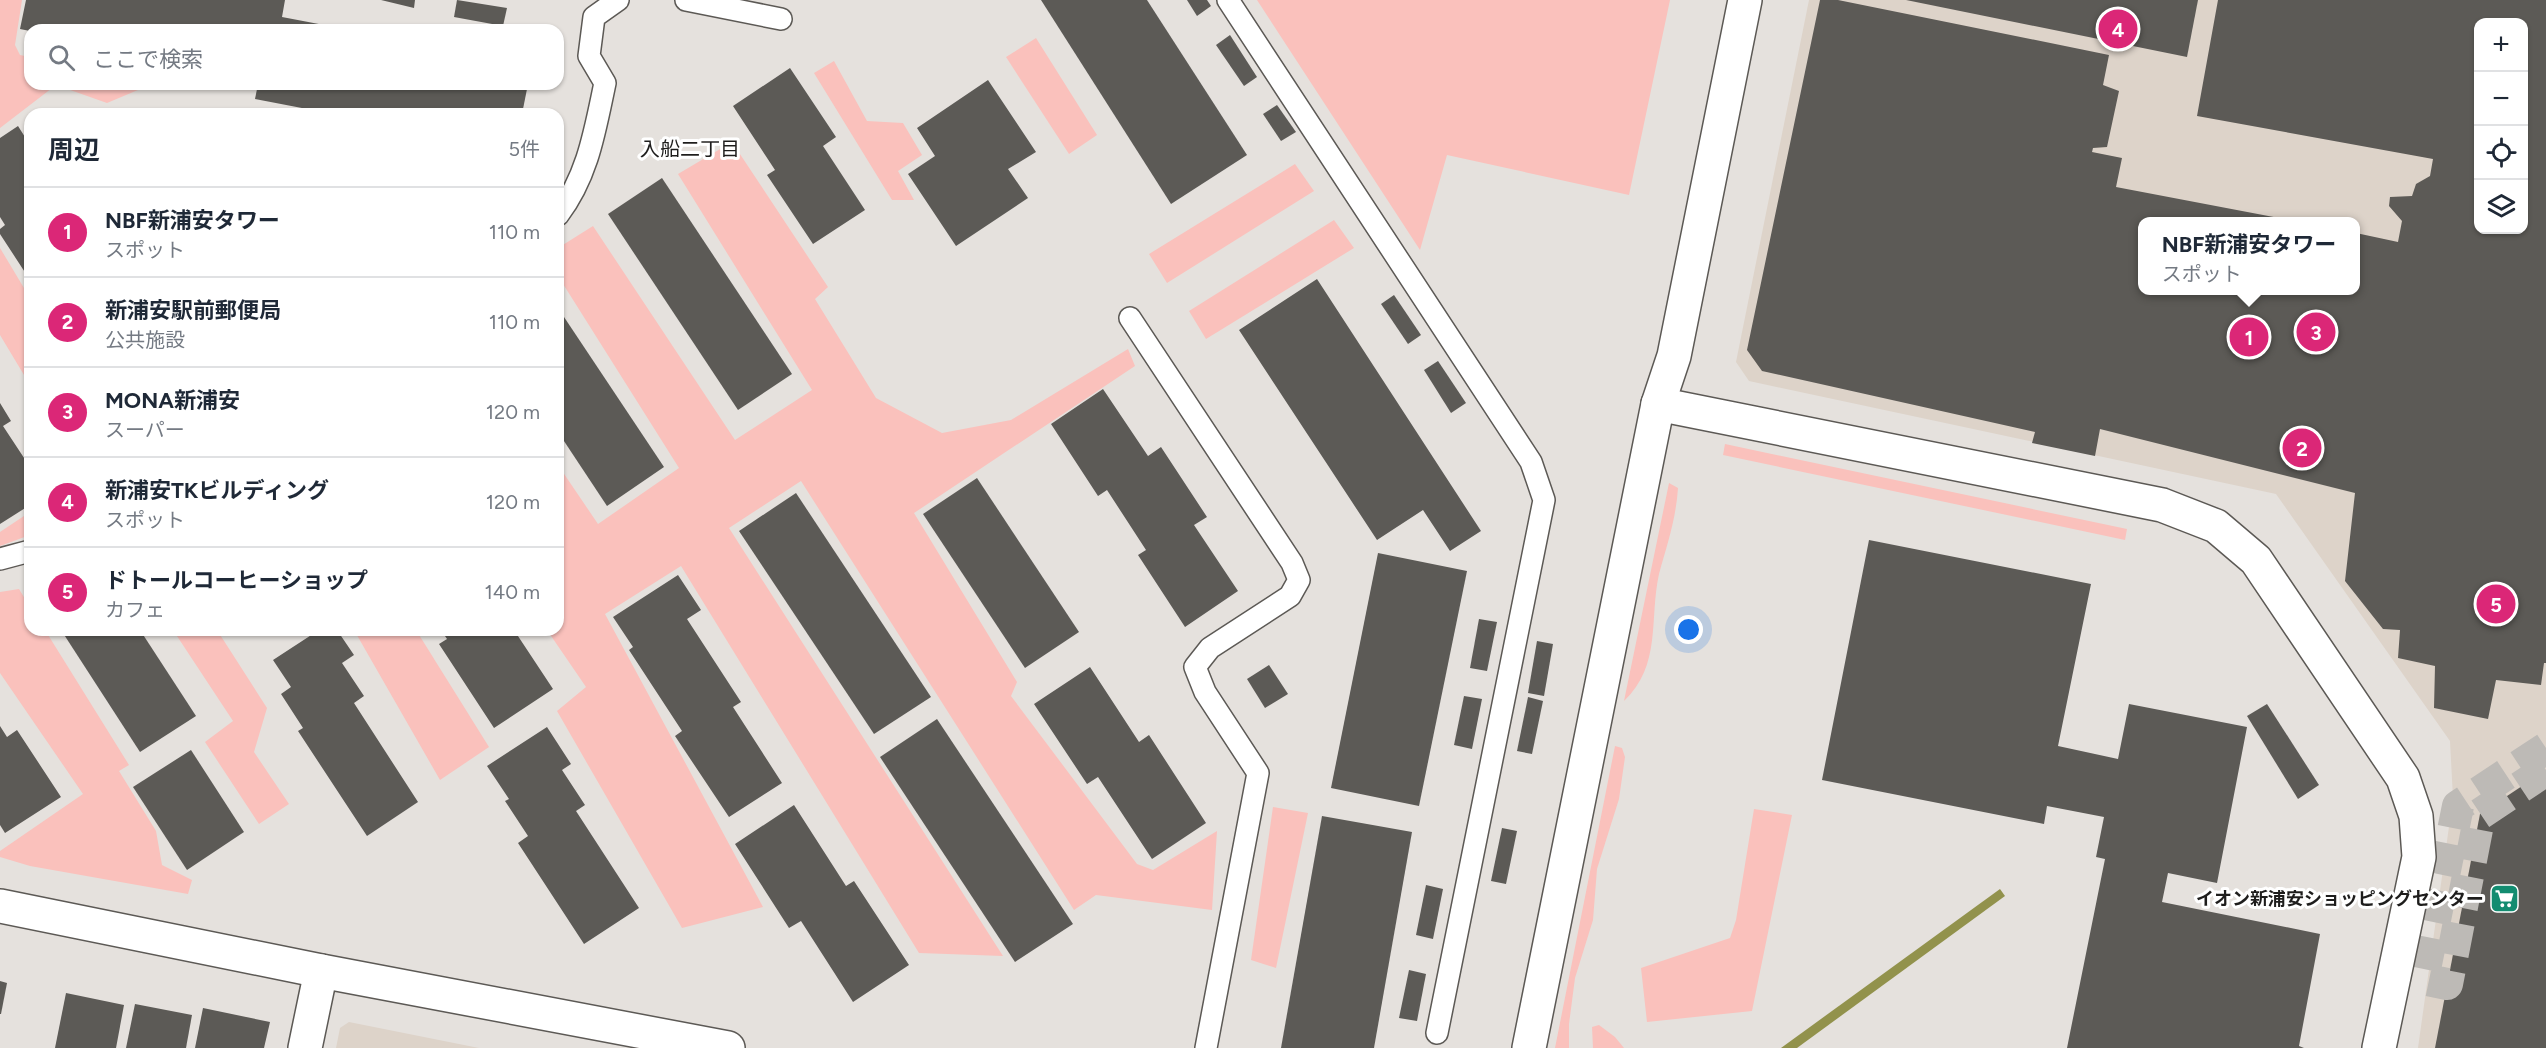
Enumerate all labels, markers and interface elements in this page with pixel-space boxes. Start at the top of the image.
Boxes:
pin: 4 [2098,6,2138,51]
map controls [2474,18,2528,234]
button: + [2474,18,2528,72]
search box [24,24,564,90]
icon: search [45,41,78,74]
text: ここで検索 [93,46,203,73]
button: − [2474,72,2528,126]
button: locate [2474,126,2528,180]
text: 周辺 [48,134,100,166]
text: 5件 [509,137,540,161]
district label: 入船二丁目 [640,137,740,161]
button: layers [2474,180,2528,234]
text: NBF新浦安タワー [105,207,280,234]
popup [2138,217,2360,295]
text: 1 [63,220,72,244]
text: 110 m [489,220,540,244]
text: NBF新浦安タワー [2162,231,2336,258]
text: スポット [105,238,185,262]
text: スポット [2162,262,2242,286]
text: 新浦安駅前郵便局 [105,297,281,324]
text: 2 [62,310,73,334]
text: 110 m [489,310,540,334]
pin: 3 [2296,310,2336,354]
pin: 1 [2230,314,2268,360]
text: 公共施設 [105,328,185,352]
text: MONA新浦安 [105,387,240,414]
text: 3 [62,400,73,424]
text: 120 m [486,400,540,424]
text: スーパー [105,418,185,442]
pin: 2 [2282,426,2322,470]
text: 新浦安TKビルディング [105,477,329,504]
text: 4 [61,490,74,514]
text: 120 m [486,490,540,514]
text: スポット [105,508,185,532]
text: ドトールコーヒーショップ [105,567,368,594]
text: 5 [62,580,73,604]
text: 140 m [485,580,540,604]
pin: 5 [2476,582,2516,626]
text: カフェ [105,598,165,622]
your location [1674,615,1703,644]
supermarket icon: イオン新浦安ショッピングセンター [2489,883,2521,915]
place label: イオン新浦安ショッピングセンター [2196,888,2484,910]

